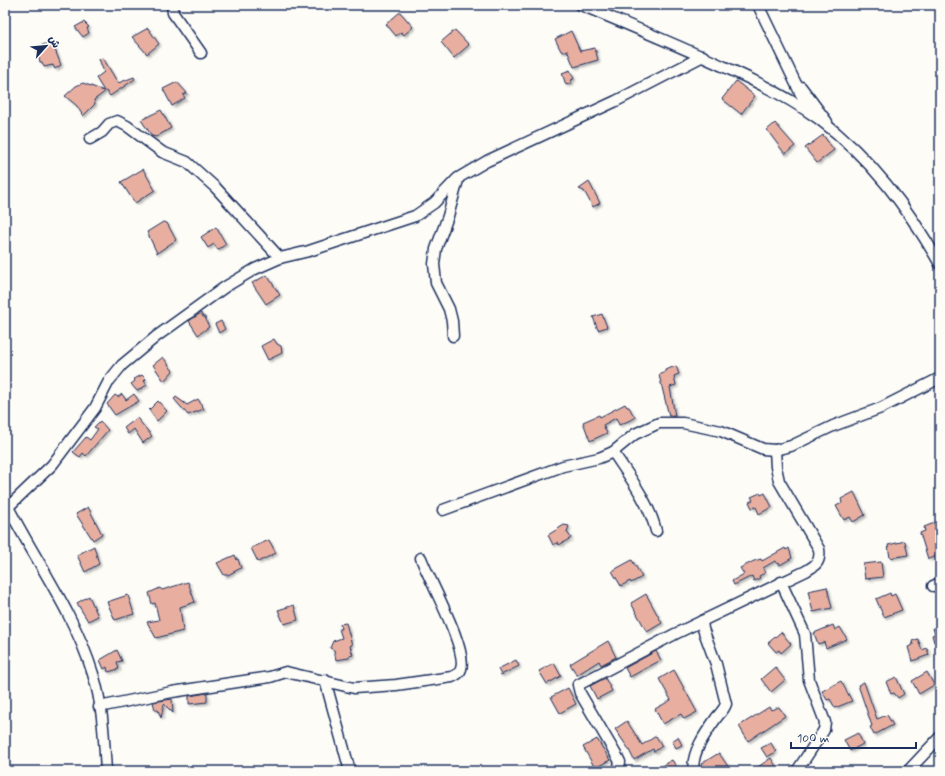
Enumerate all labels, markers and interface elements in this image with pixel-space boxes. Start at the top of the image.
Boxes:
north arrow [26,26,66,66]
text: ش [45,33,63,50]
scale bar [791,724,916,750]
text: 100 m [797,731,829,747]

